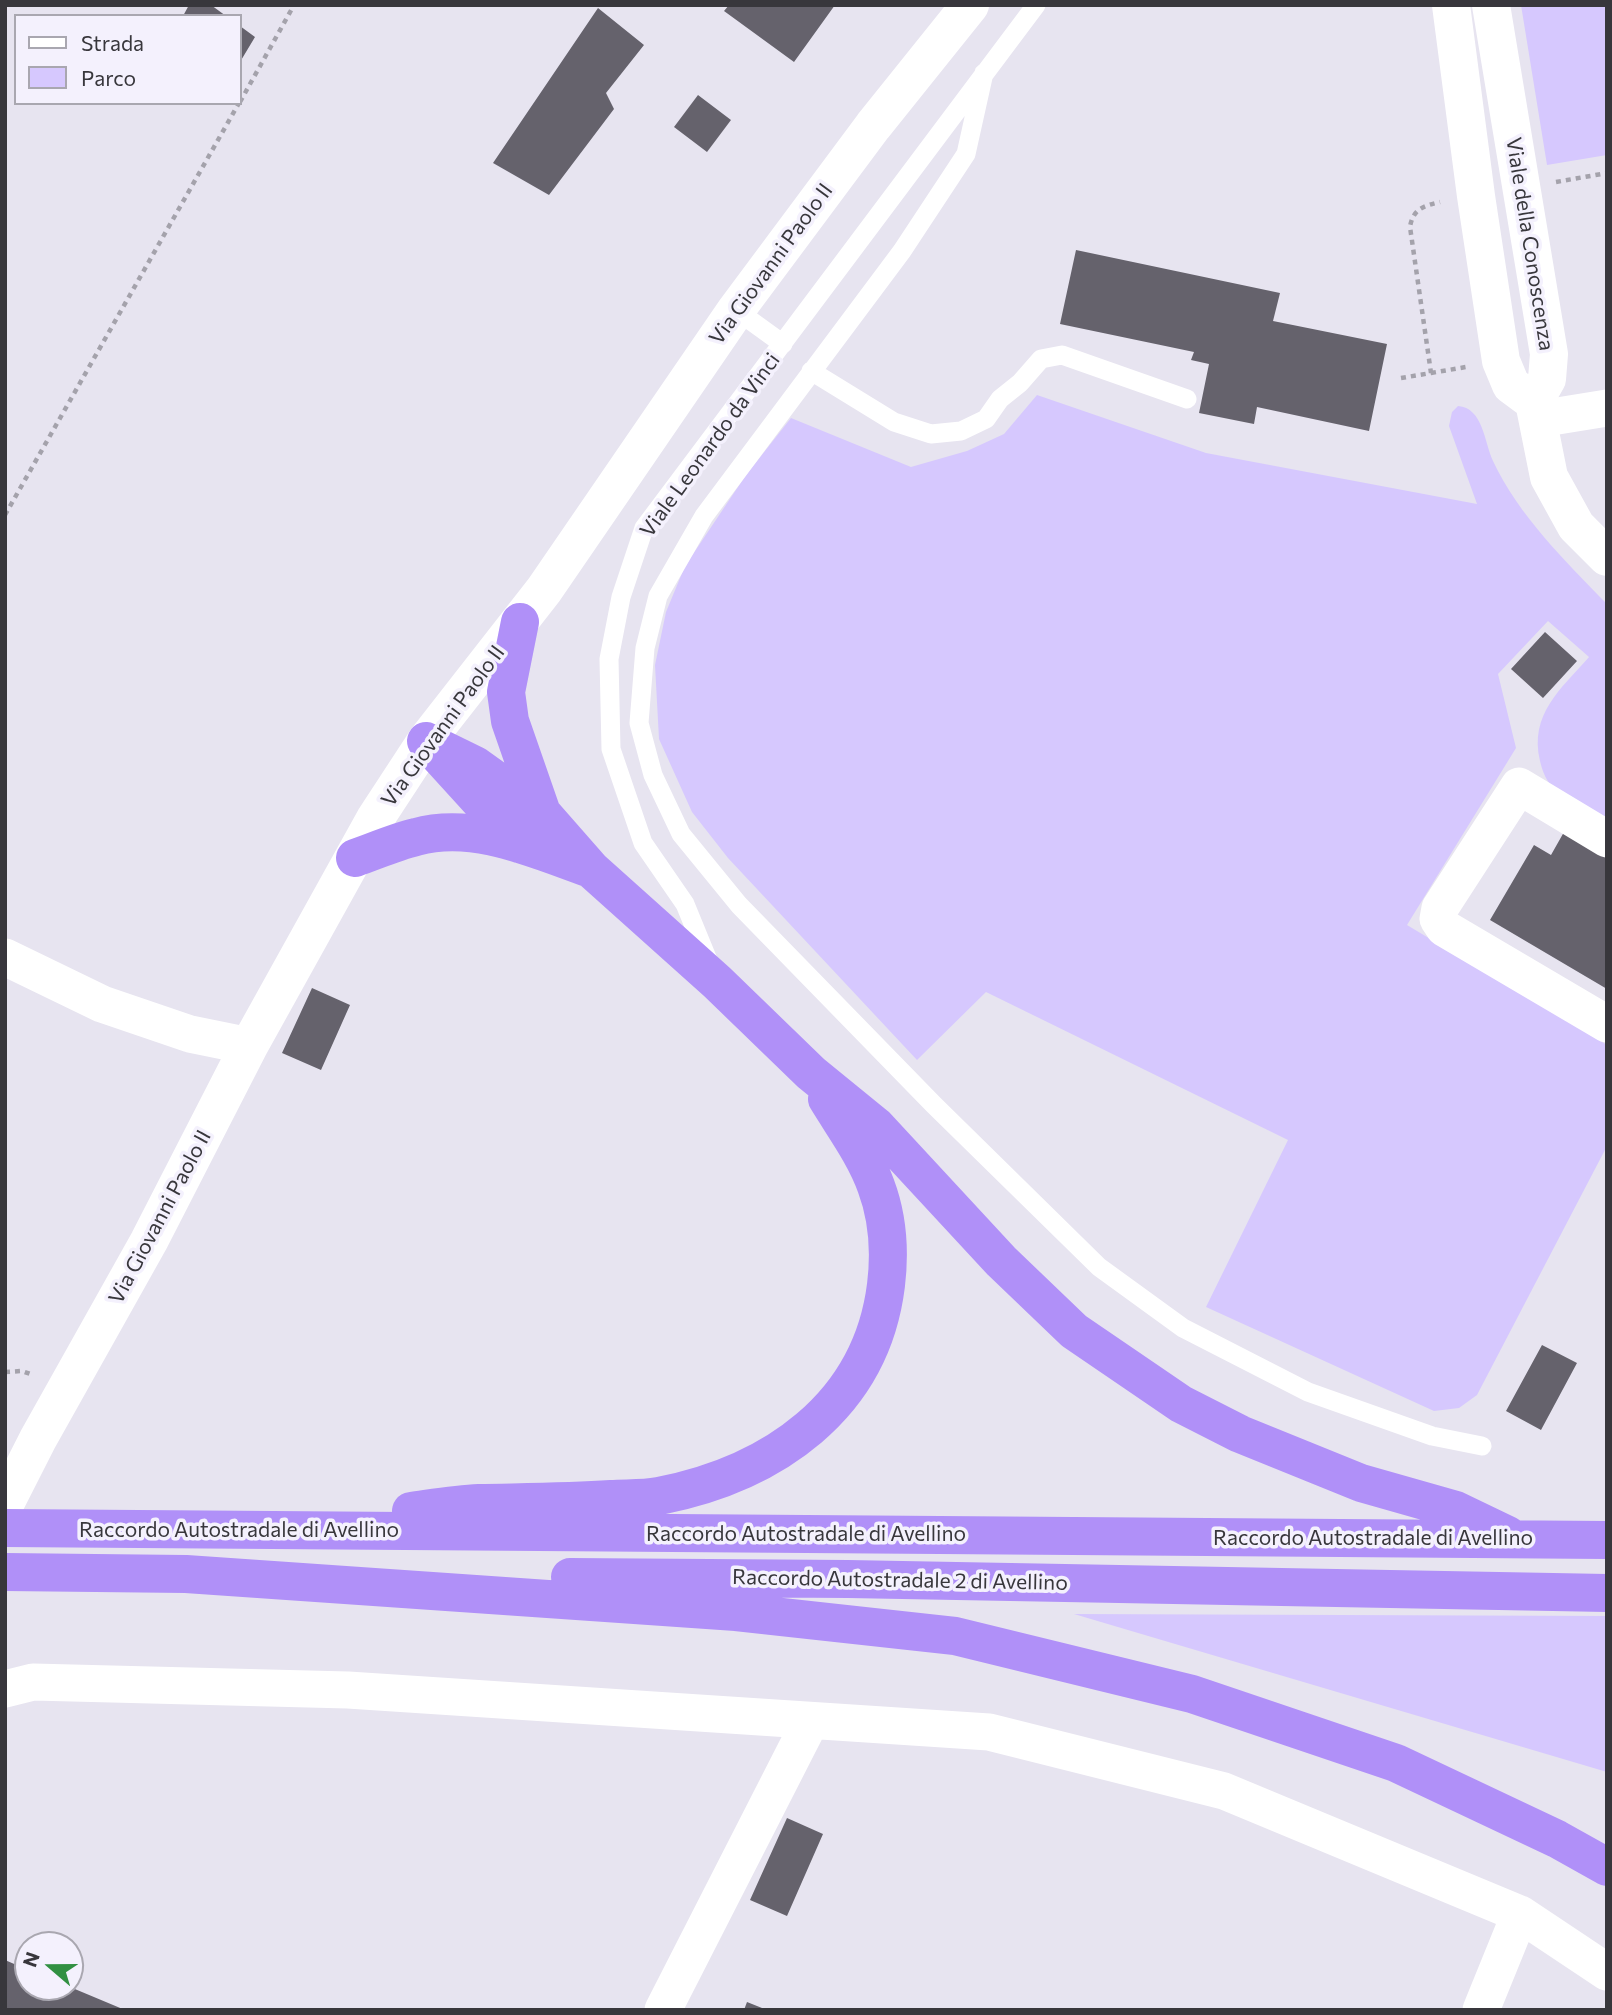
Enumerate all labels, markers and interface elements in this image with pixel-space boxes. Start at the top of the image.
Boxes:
legend [14,14,242,105]
text: Strada [81,30,144,55]
text: Parco [81,65,136,90]
street label: Viale della Conoscenza [1501,135,1559,353]
street label: Via Giovanni Paolo II [704,178,838,350]
street label: Viale Leonardo da Vinci [635,348,785,542]
street label: Via Giovanni Paolo II [376,640,510,812]
street label: Via Giovanni Paolo II [104,1126,216,1308]
street label: Raccordo Autostradale di Avellino [79,1517,399,1543]
street label: Raccordo Autostradale di Avellino [646,1521,966,1547]
street label: Raccordo Autostradale di Avellino [1213,1525,1533,1551]
street label: Raccordo Autostradale 2 di Avellino [732,1564,1068,1596]
north arrow [14,1931,84,2001]
text: N [17,1949,44,1970]

